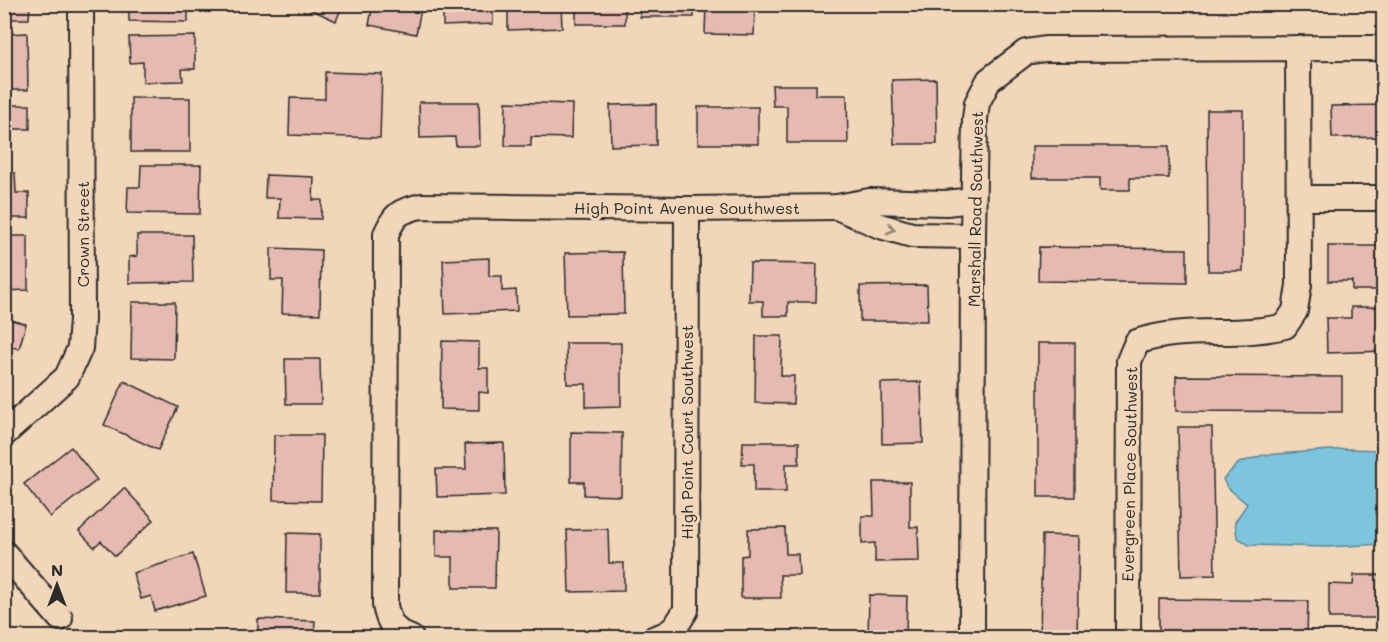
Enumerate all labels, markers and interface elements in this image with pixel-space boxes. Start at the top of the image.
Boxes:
street label: Marshall Road Southwest [963,111,987,307]
street label: Crown Street [72,181,93,287]
street label: High Point Avenue Southwest [574,197,800,218]
one-way arrow [886,222,896,235]
street label: High Point Court Southwest [676,324,697,540]
street label: Evergreen Place Southwest [1117,366,1141,582]
north arrow [27,555,87,615]
text: N [51,559,63,580]

